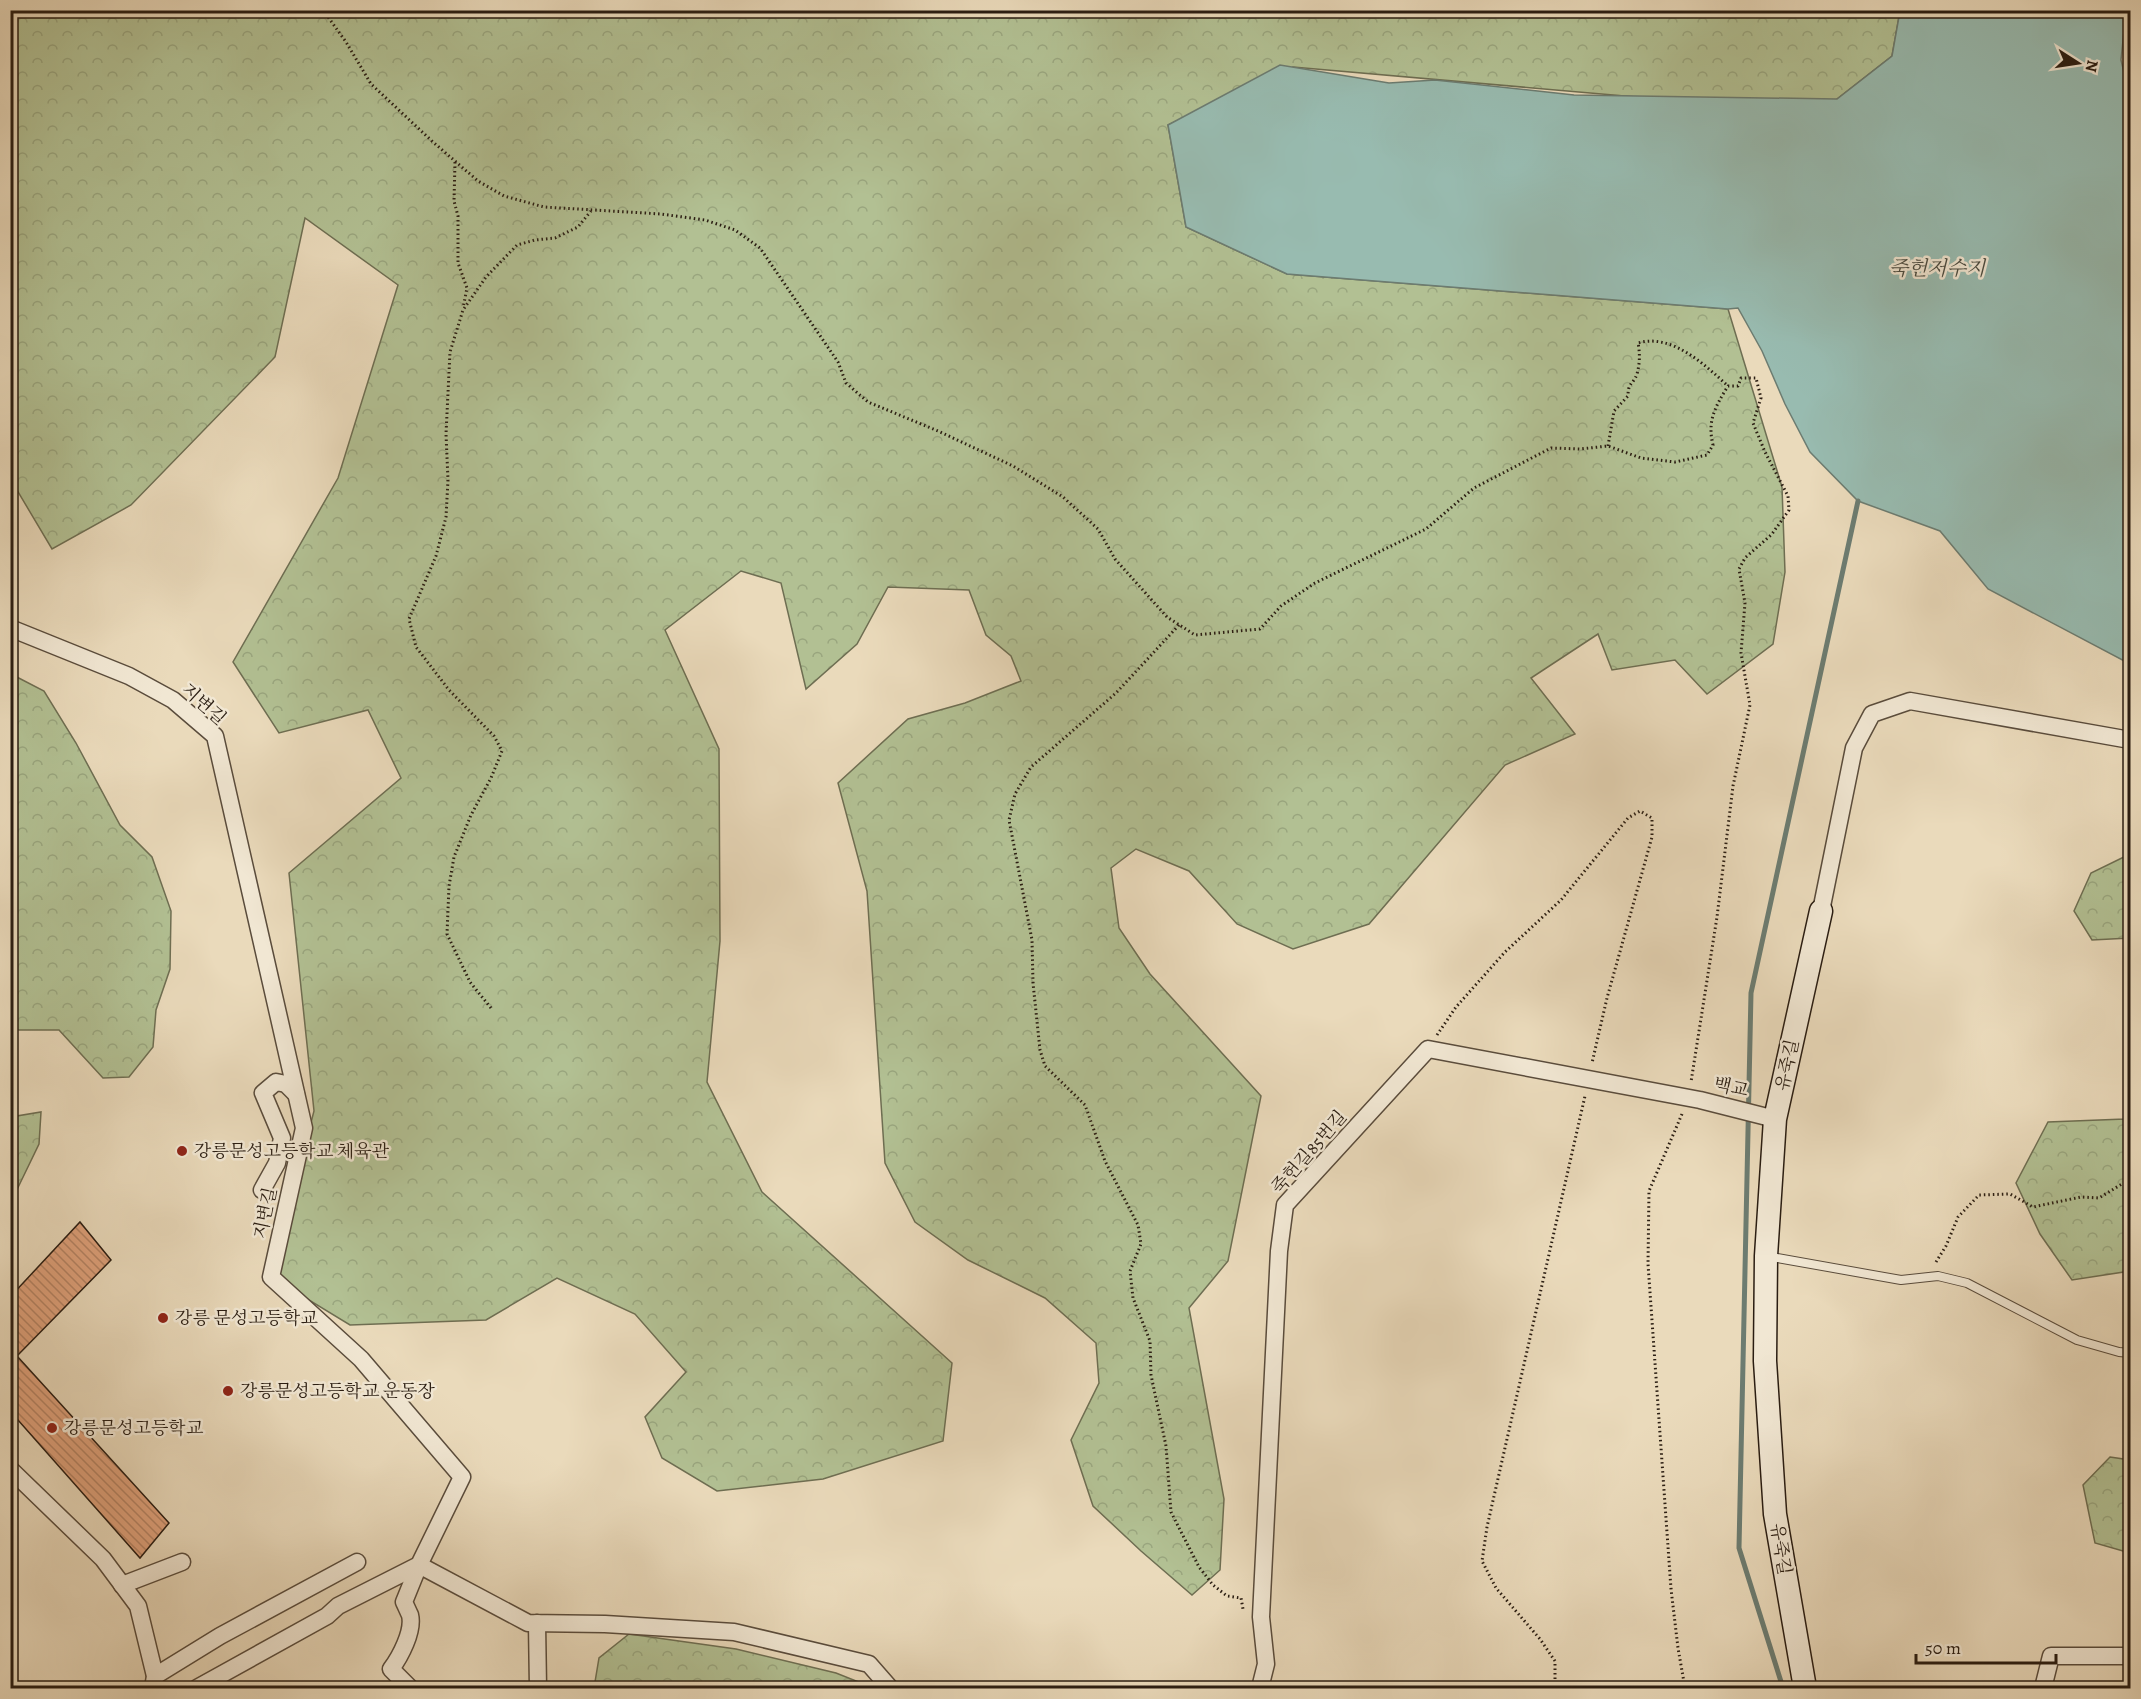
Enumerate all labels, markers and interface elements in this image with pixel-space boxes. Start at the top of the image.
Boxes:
north arrow [2048,33,2108,93]
text: N [2080,58,2104,74]
water label: 죽헌저수지 [1889,255,1987,282]
street label: 지변길 [177,678,231,730]
street label: 유죽길 [1770,1037,1804,1093]
street label: 백교 [1711,1071,1751,1103]
street label: 죽헌길85번길 [1266,1105,1352,1199]
place label: 강릉문성고등학교 체육관 [194,1139,389,1163]
marker: 강릉문성고등학교 체육관 [175,1144,189,1158]
street label: 지변길 [248,1185,282,1241]
place label: 강릉 문성고등학교 [175,1306,318,1330]
marker: 강릉 문성고등학교 [156,1311,170,1325]
place label: 강릉문성고등학교 운동장 [240,1379,435,1403]
marker: 강릉문성고등학교 운동장 [221,1384,235,1398]
place label: 강릉문성고등학교 [64,1416,204,1440]
marker: 강릉문성고등학교 [45,1421,59,1435]
street label: 유죽길 [1765,1521,1797,1577]
scale bar [1916,1627,2056,1665]
text: 50 m [1925,1636,1961,1660]

